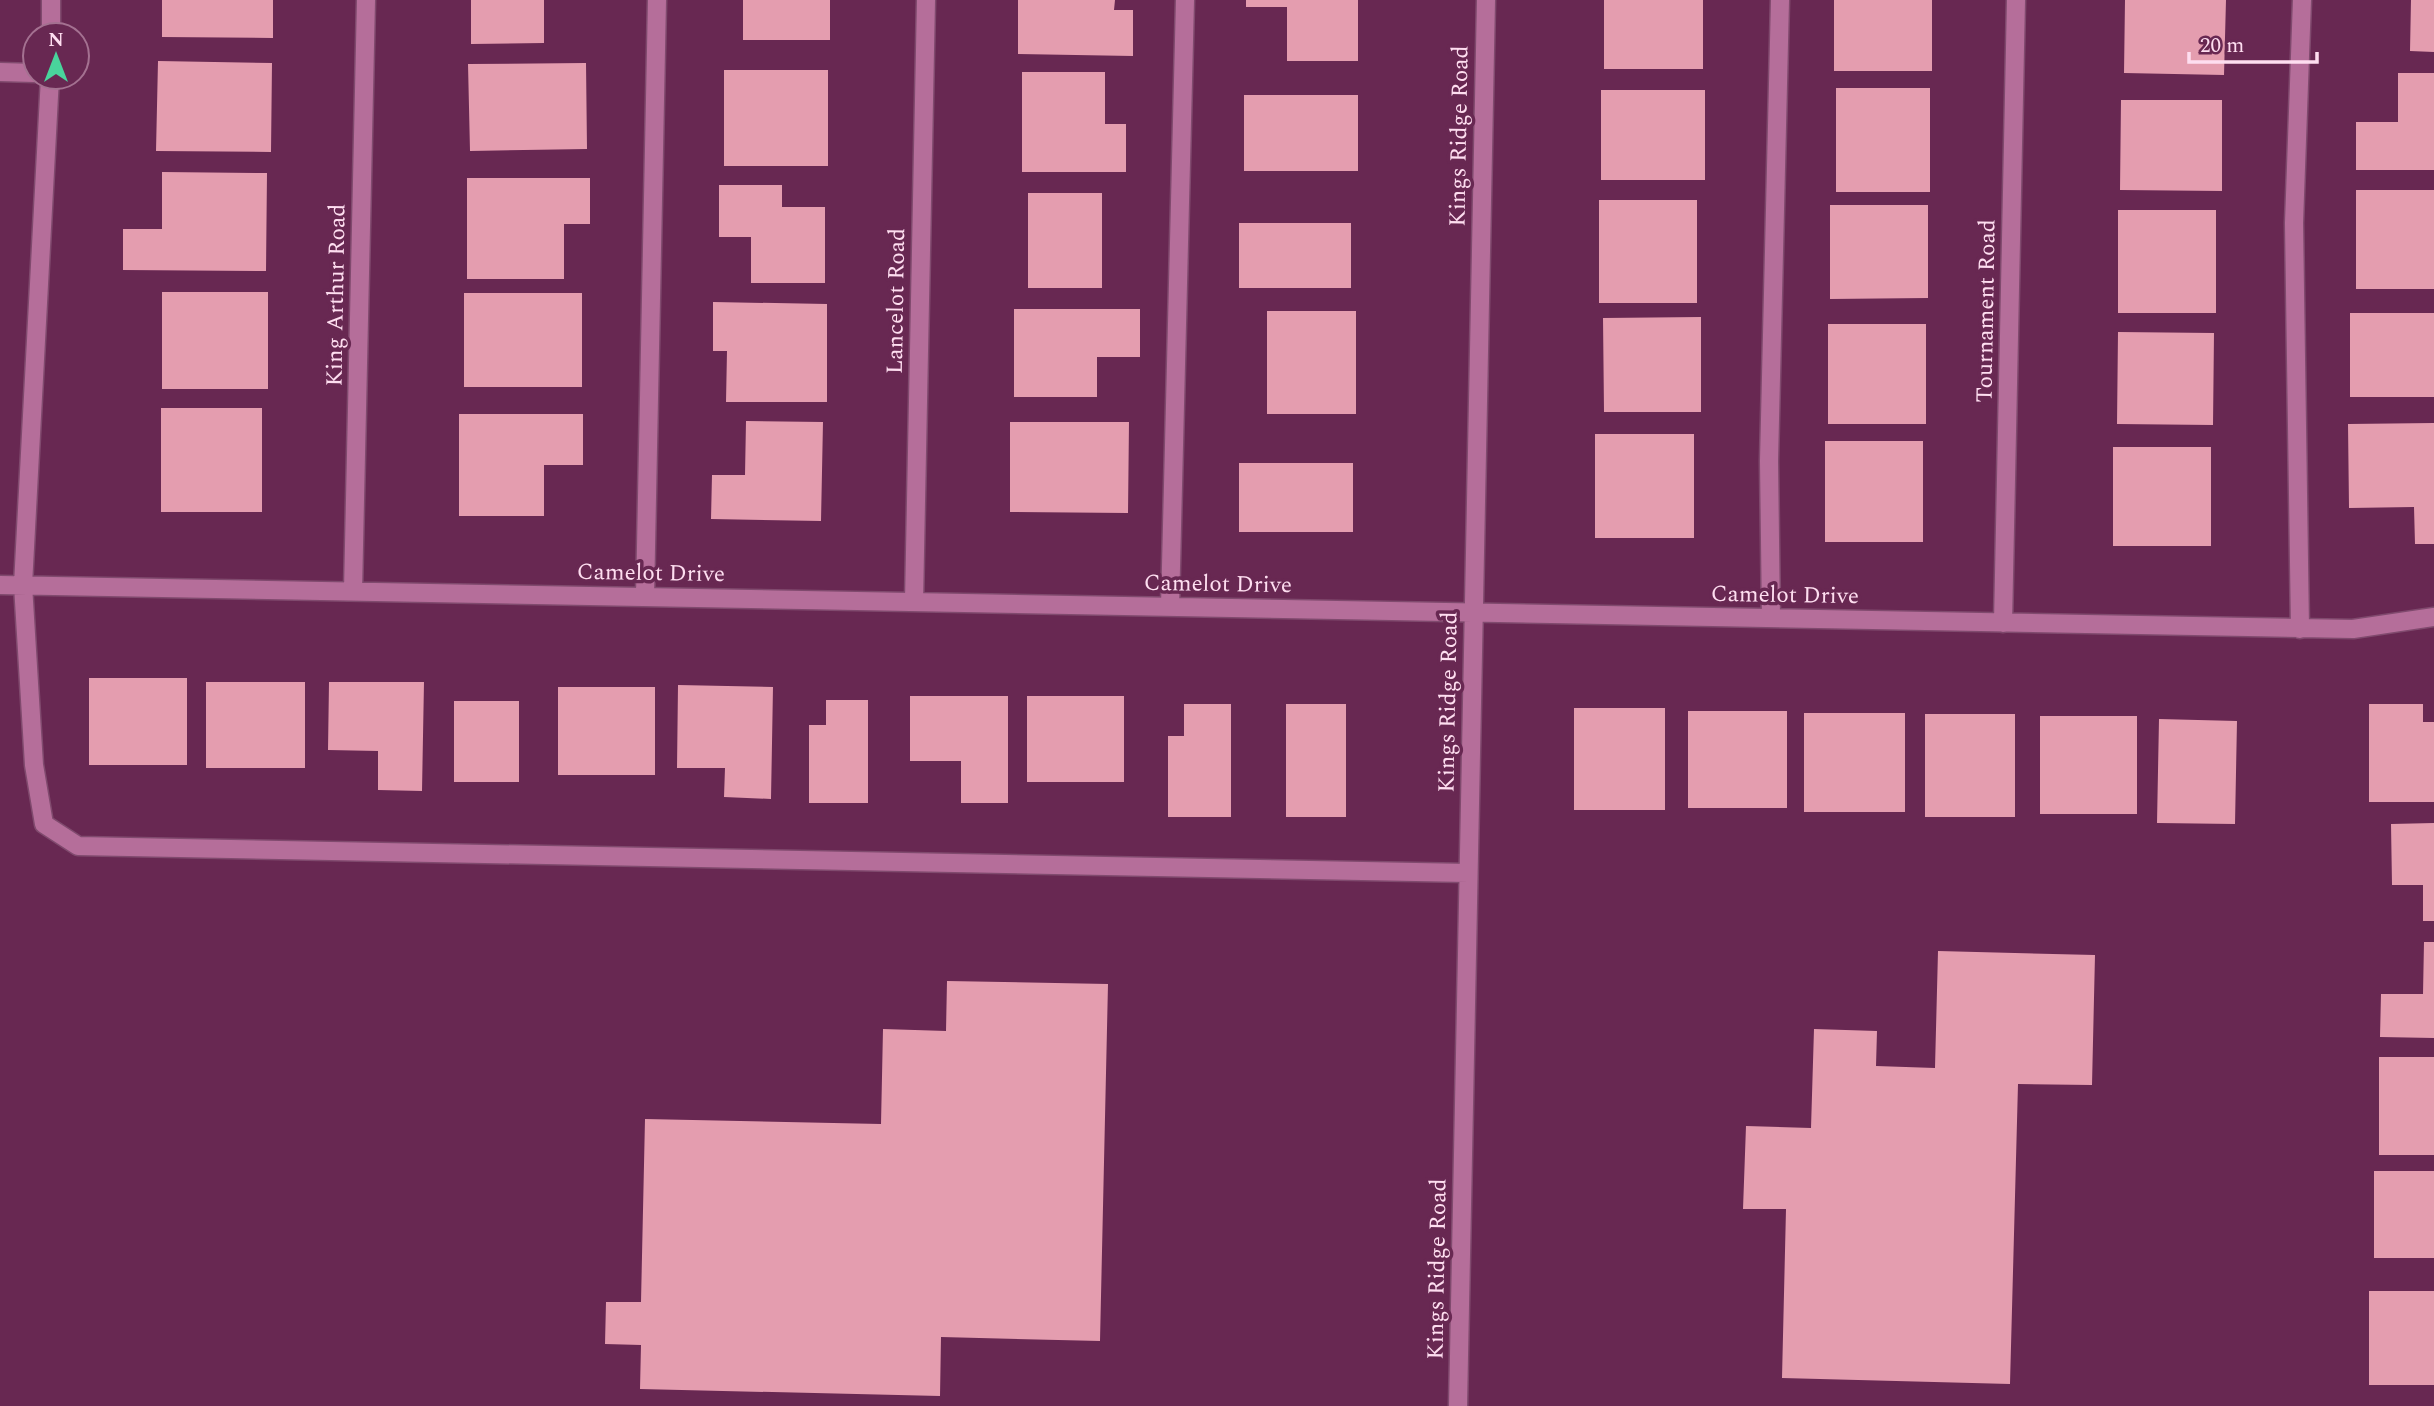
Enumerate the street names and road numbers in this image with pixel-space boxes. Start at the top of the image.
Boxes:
street label: Kings Ridge Road [1440,45,1479,227]
street label: King Arthur Road [317,203,356,387]
street label: Tournament Road [1967,219,2006,403]
street label: Lancelot Road [878,227,915,374]
street label: Camelot Drive [577,555,725,592]
street label: Camelot Drive [1144,566,1292,603]
street label: Camelot Drive [1711,577,1859,614]
street label: Kings Ridge Road [1429,611,1468,793]
street label: Kings Ridge Road [1418,1178,1457,1360]

